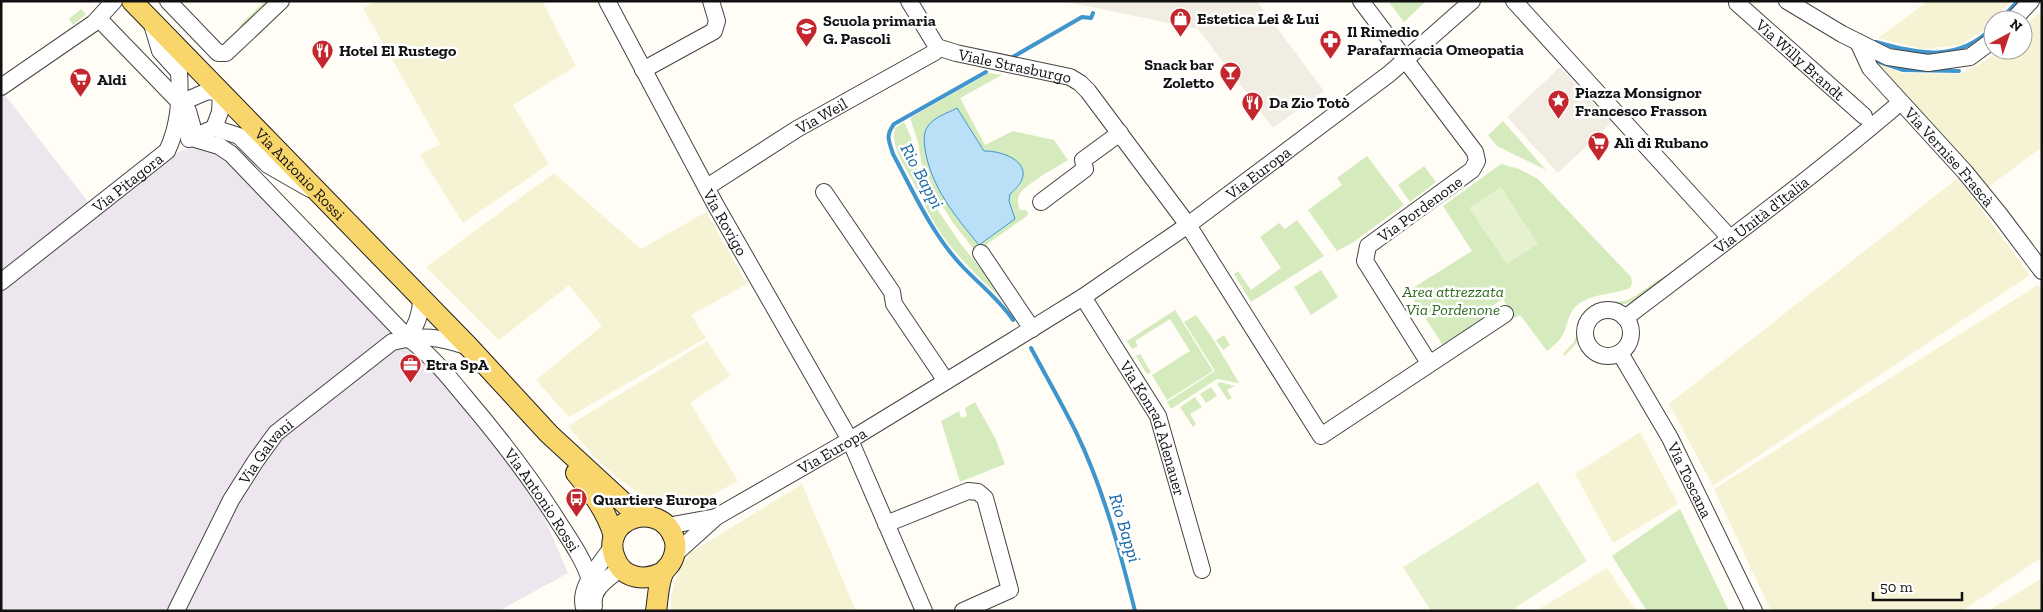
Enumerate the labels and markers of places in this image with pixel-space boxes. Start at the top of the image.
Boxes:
shop icon: Estetica Lei & Lui [1169,6,1193,37]
place label: Estetica Lei & Lui [1197,9,1320,28]
place label: Scuola primaria G. Pascoli [823,11,936,48]
school or university icon: Scuola primaria G. Pascoli [795,17,819,48]
place label: Il Rimedio Parafarmacia Omeopatia [1347,22,1524,59]
pharmacy icon: Il Rimedio Parafarmacia Omeopatia [1319,28,1343,59]
restaurant icon: Hotel El Rustego [311,38,335,69]
place label: Hotel El Rustego [339,41,457,60]
place label: Snack bar Zoletto [1144,55,1215,92]
bar icon: Snack bar Zoletto [1218,61,1242,92]
supermarket icon: Aldi [69,67,93,98]
place label: Aldi [97,70,127,89]
place label: Piazza Monsignor Francesco Frasson [1575,83,1707,120]
place icon: Piazza Monsignor Francesco Frasson [1547,89,1571,120]
restaurant icon: Da Zio Totò [1241,90,1265,121]
place label: Da Zio Totò [1269,93,1350,112]
supermarket icon: Alì di Rubano [1586,130,1610,161]
place label: Alì di Rubano [1614,133,1709,152]
office icon: Etra SpA [398,352,422,383]
place label: Etra SpA [426,355,489,374]
bus stop icon: Quartiere Europa [565,487,589,518]
place label: Quartiere Europa [593,490,717,509]

